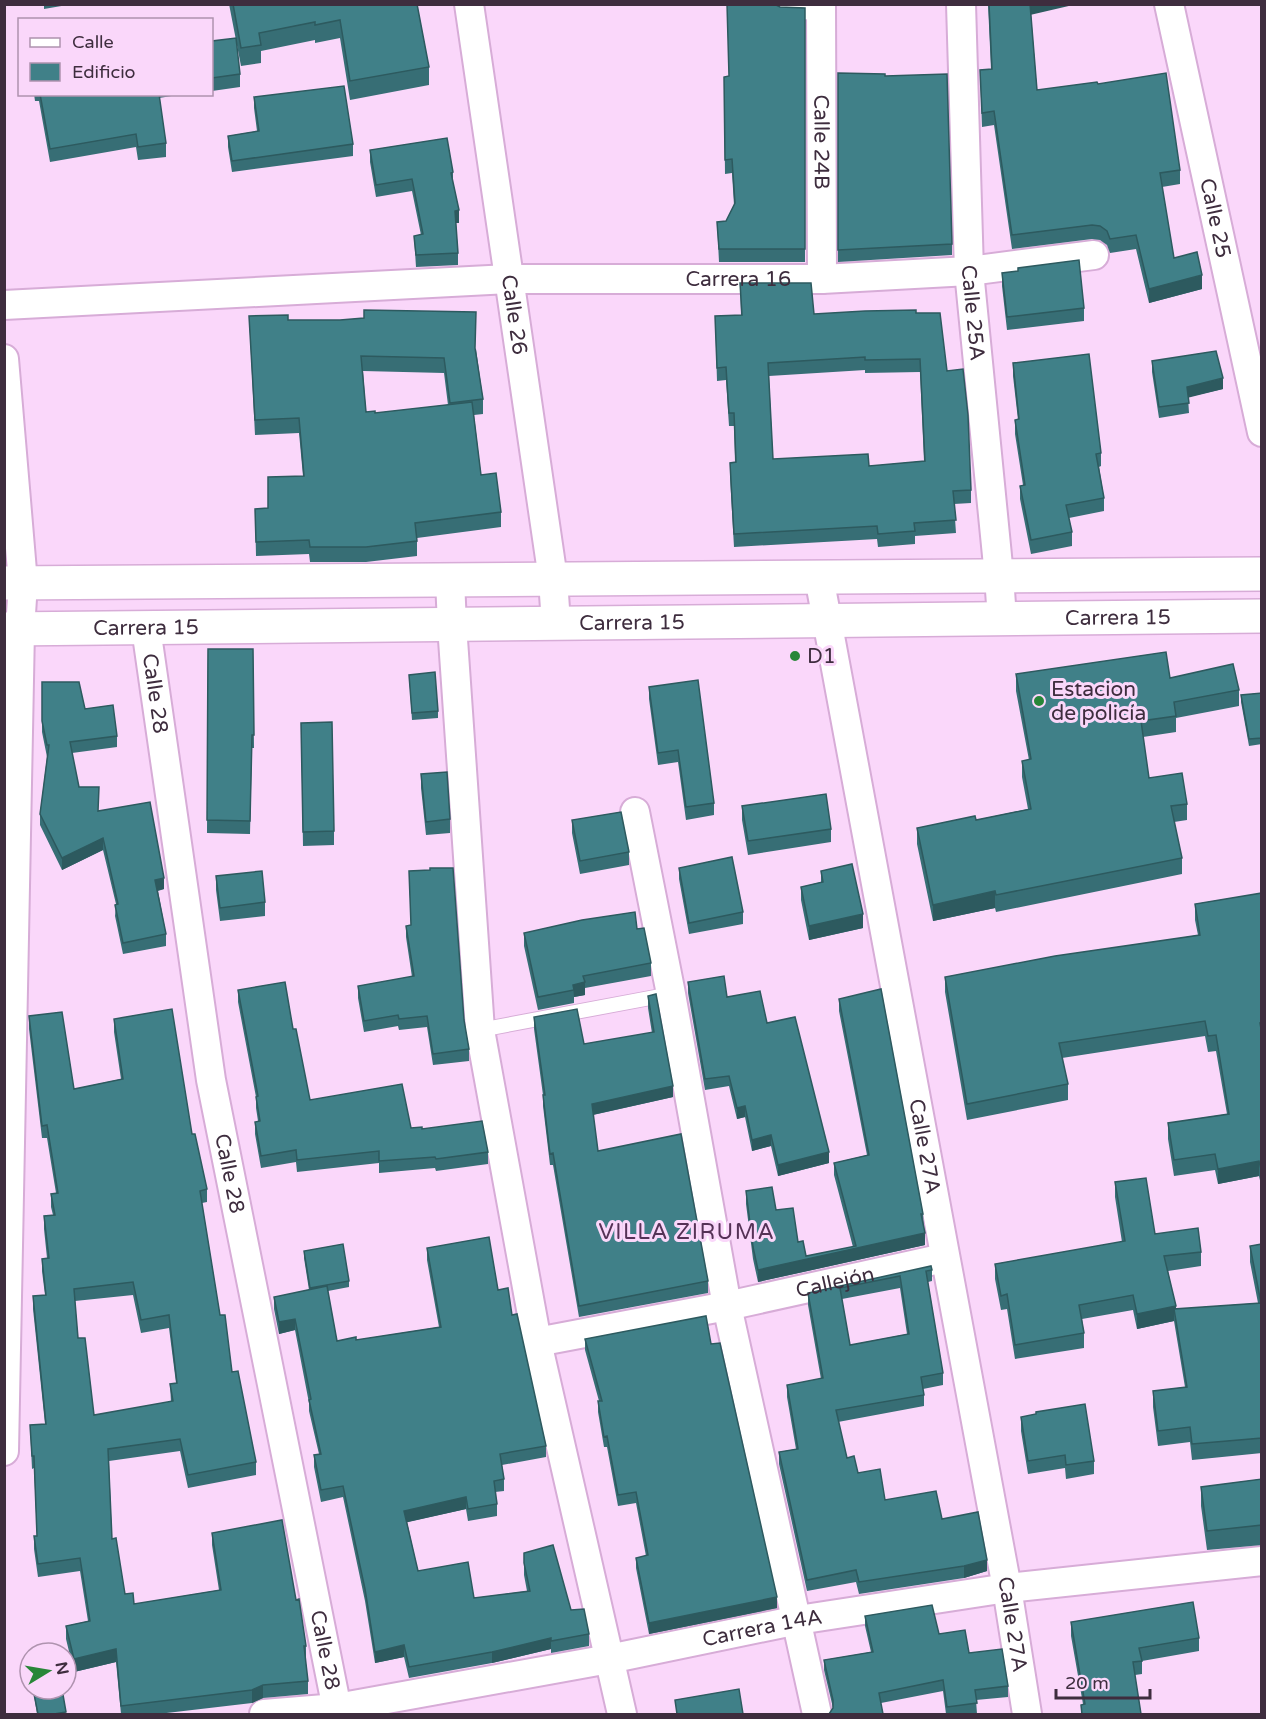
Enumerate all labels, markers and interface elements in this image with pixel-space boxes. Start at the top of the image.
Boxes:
legend [18,18,213,96]
text: Calle [72,31,114,53]
text: Edificio [72,61,136,83]
street label: Calle 24B [808,94,834,190]
street label: Calle 25 [1194,176,1236,260]
street label: Calle 25A [955,264,990,362]
street label: Carrera 16 [685,267,791,292]
street label: Calle 26 [496,273,532,356]
street label: Carrera 15 [1065,605,1171,631]
street label: Carrera 15 [579,610,685,636]
street label: Carrera 15 [93,615,199,641]
place label: D1 [807,644,836,669]
marker: D1 [788,649,802,663]
street label: Calle 28 [137,652,173,735]
place label: Estacion de policía [1051,677,1146,726]
marker: Estacion de policía [1032,694,1046,708]
street label: Calle 27A [903,1097,945,1196]
street label: Calle 28 [209,1132,249,1216]
district label: VILLA ZIRUMA [599,1219,775,1245]
street label: Callejón [794,1262,877,1303]
street label: Calle 27A [992,1575,1032,1674]
street label: Carrera 14A [700,1604,824,1652]
street label: Calle 28 [305,1608,345,1692]
north arrow [18,1641,78,1701]
text: N [51,1660,73,1677]
scale bar [1056,1662,1150,1700]
text: 20 m [1065,1672,1109,1694]

